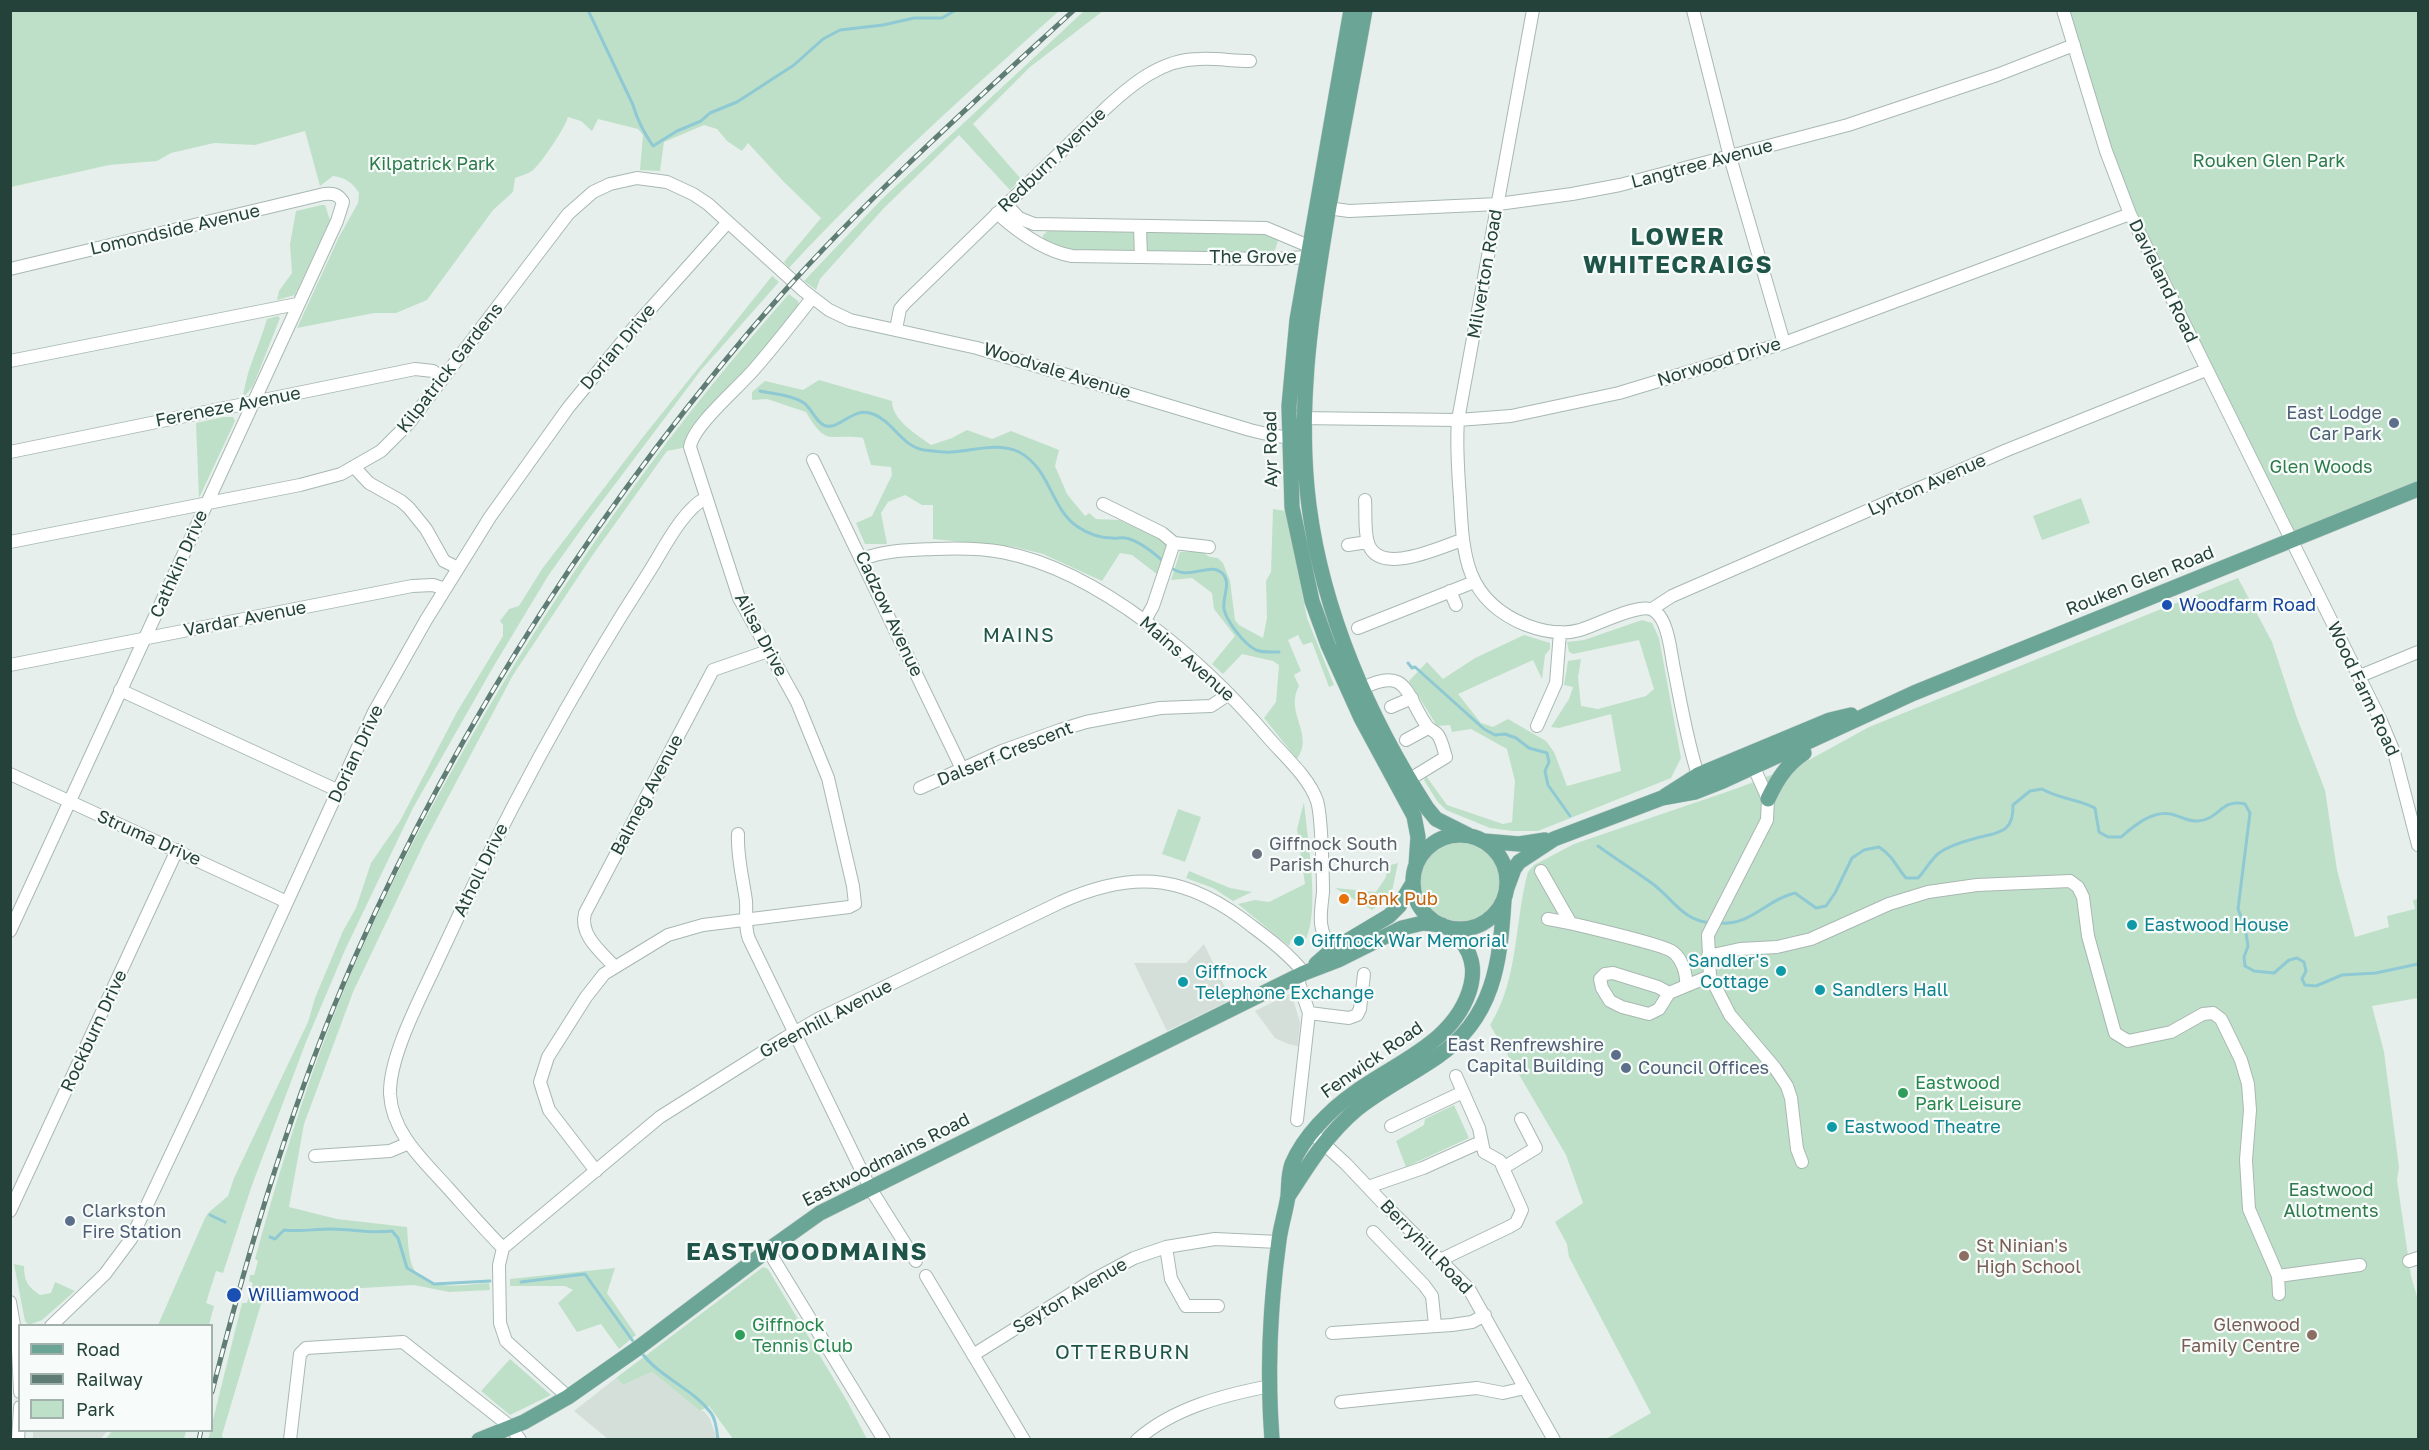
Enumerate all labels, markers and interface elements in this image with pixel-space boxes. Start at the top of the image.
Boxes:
street label: Redburn Avenue [994,103,1110,217]
street label: Langtree Avenue [1629,135,1775,193]
park label: Rouken Glen Park [2193,150,2345,172]
park label: Kilpatrick Park [369,153,495,175]
street label: Lomondside Avenue [88,200,262,260]
street label: Milverton Road [1463,208,1507,340]
street label: Davieland Road [2124,216,2202,346]
district label: LOWER WHITECRAIGS [1583,223,1773,279]
street label: The Grove [1209,246,1297,268]
street label: Kilpatrick Gardens [392,299,508,437]
street label: Dorian Drive [576,300,660,394]
street label: Norwood Drive [1655,333,1783,391]
street label: Woodvale Avenue [981,338,1133,404]
street label: Fereneze Avenue [154,382,302,432]
place label: East Lodge Car Park [2286,402,2382,444]
street label: Ayr Road [1260,410,1282,488]
marker: East Lodge Car Park [2387,416,2401,430]
street label: Lynton Avenue [1865,449,1989,521]
park label: Glen Woods [2269,456,2373,478]
street label: Cathkin Drive [146,507,212,621]
street label: Rouken Glen Road [2063,541,2217,621]
street label: Cadzow Avenue [850,548,928,680]
street label: Ailsa Drive [730,590,792,680]
place label: Woodfarm Road [2179,594,2316,616]
street label: Vardar Avenue [182,597,308,641]
marker: Woodfarm Road [2160,598,2174,612]
street label: Mains Avenue [1135,612,1239,706]
street label: Wood Farm Road [2322,618,2404,760]
district label: MAINS [983,624,1055,648]
street label: Dorian Drive [324,702,388,806]
street label: Dalserf Crescent [934,717,1076,791]
street label: Balmeg Avenue [606,731,688,859]
street label: Struma Drive [94,805,204,871]
street label: Atholl Drive [449,820,513,920]
place label: Giffnock South Parish Church [1269,833,1398,876]
marker: Giffnock South Parish Church [1250,847,1264,861]
place label: Bank Pub [1356,888,1438,910]
marker: Bank Pub [1337,892,1351,906]
place label: Eastwood House [2144,914,2289,936]
marker: Eastwood House [2125,918,2139,932]
place label: Giffnock War Memorial [1311,930,1507,952]
marker: Giffnock War Memorial [1292,934,1306,948]
place label: Sandler's Cottage [1688,950,1769,992]
place label: Giffnock Telephone Exchange [1195,961,1374,1004]
marker: Sandler's Cottage [1774,964,1788,978]
street label: Rockburn Drive [56,967,132,1095]
street label: Greenhill Avenue [756,975,896,1063]
marker: Giffnock Telephone Exchange [1176,975,1190,989]
place label: Sandlers Hall [1832,979,1948,1001]
marker: Sandlers Hall [1813,983,1827,997]
street label: Fenwick Road [1317,1017,1427,1103]
place label: East Renfrewshire Capital Building [1447,1034,1604,1076]
marker: East Renfrewshire Capital Building [1609,1048,1623,1062]
place label: Council Offices [1638,1057,1769,1079]
marker: Council Offices [1619,1061,1633,1075]
place label: Eastwood Park Leisure [1915,1072,2022,1114]
marker: Eastwood Park Leisure [1896,1086,1910,1100]
street label: Eastwoodmains Road [799,1108,973,1212]
place label: Eastwood Theatre [1844,1116,2001,1138]
marker: Eastwood Theatre [1825,1120,1839,1134]
park label: Eastwood Allotments [2283,1179,2379,1222]
street label: Berryhill Road [1375,1195,1477,1299]
place label: Clarkston Fire Station [82,1200,182,1242]
marker: Clarkston Fire Station [63,1214,77,1228]
place label: St Ninian's High School [1976,1235,2081,1278]
district label: EASTWOODMAINS [686,1238,928,1266]
marker: St Ninian's High School [1957,1249,1971,1263]
street label: Seyton Avenue [1009,1253,1131,1339]
place label: Williamwood [248,1284,359,1306]
marker: Williamwood [225,1286,243,1304]
place label: Giffnock Tennis Club [752,1314,853,1356]
place label: Glenwood Family Centre [2181,1314,2300,1356]
legend [18,1324,213,1432]
marker: Giffnock Tennis Club [733,1328,747,1342]
marker: Glenwood Family Centre [2305,1328,2319,1342]
text: Road [76,1338,120,1360]
district label: OTTERBURN [1055,1341,1191,1365]
text: Railway [76,1368,143,1390]
text: Park [76,1398,115,1420]

